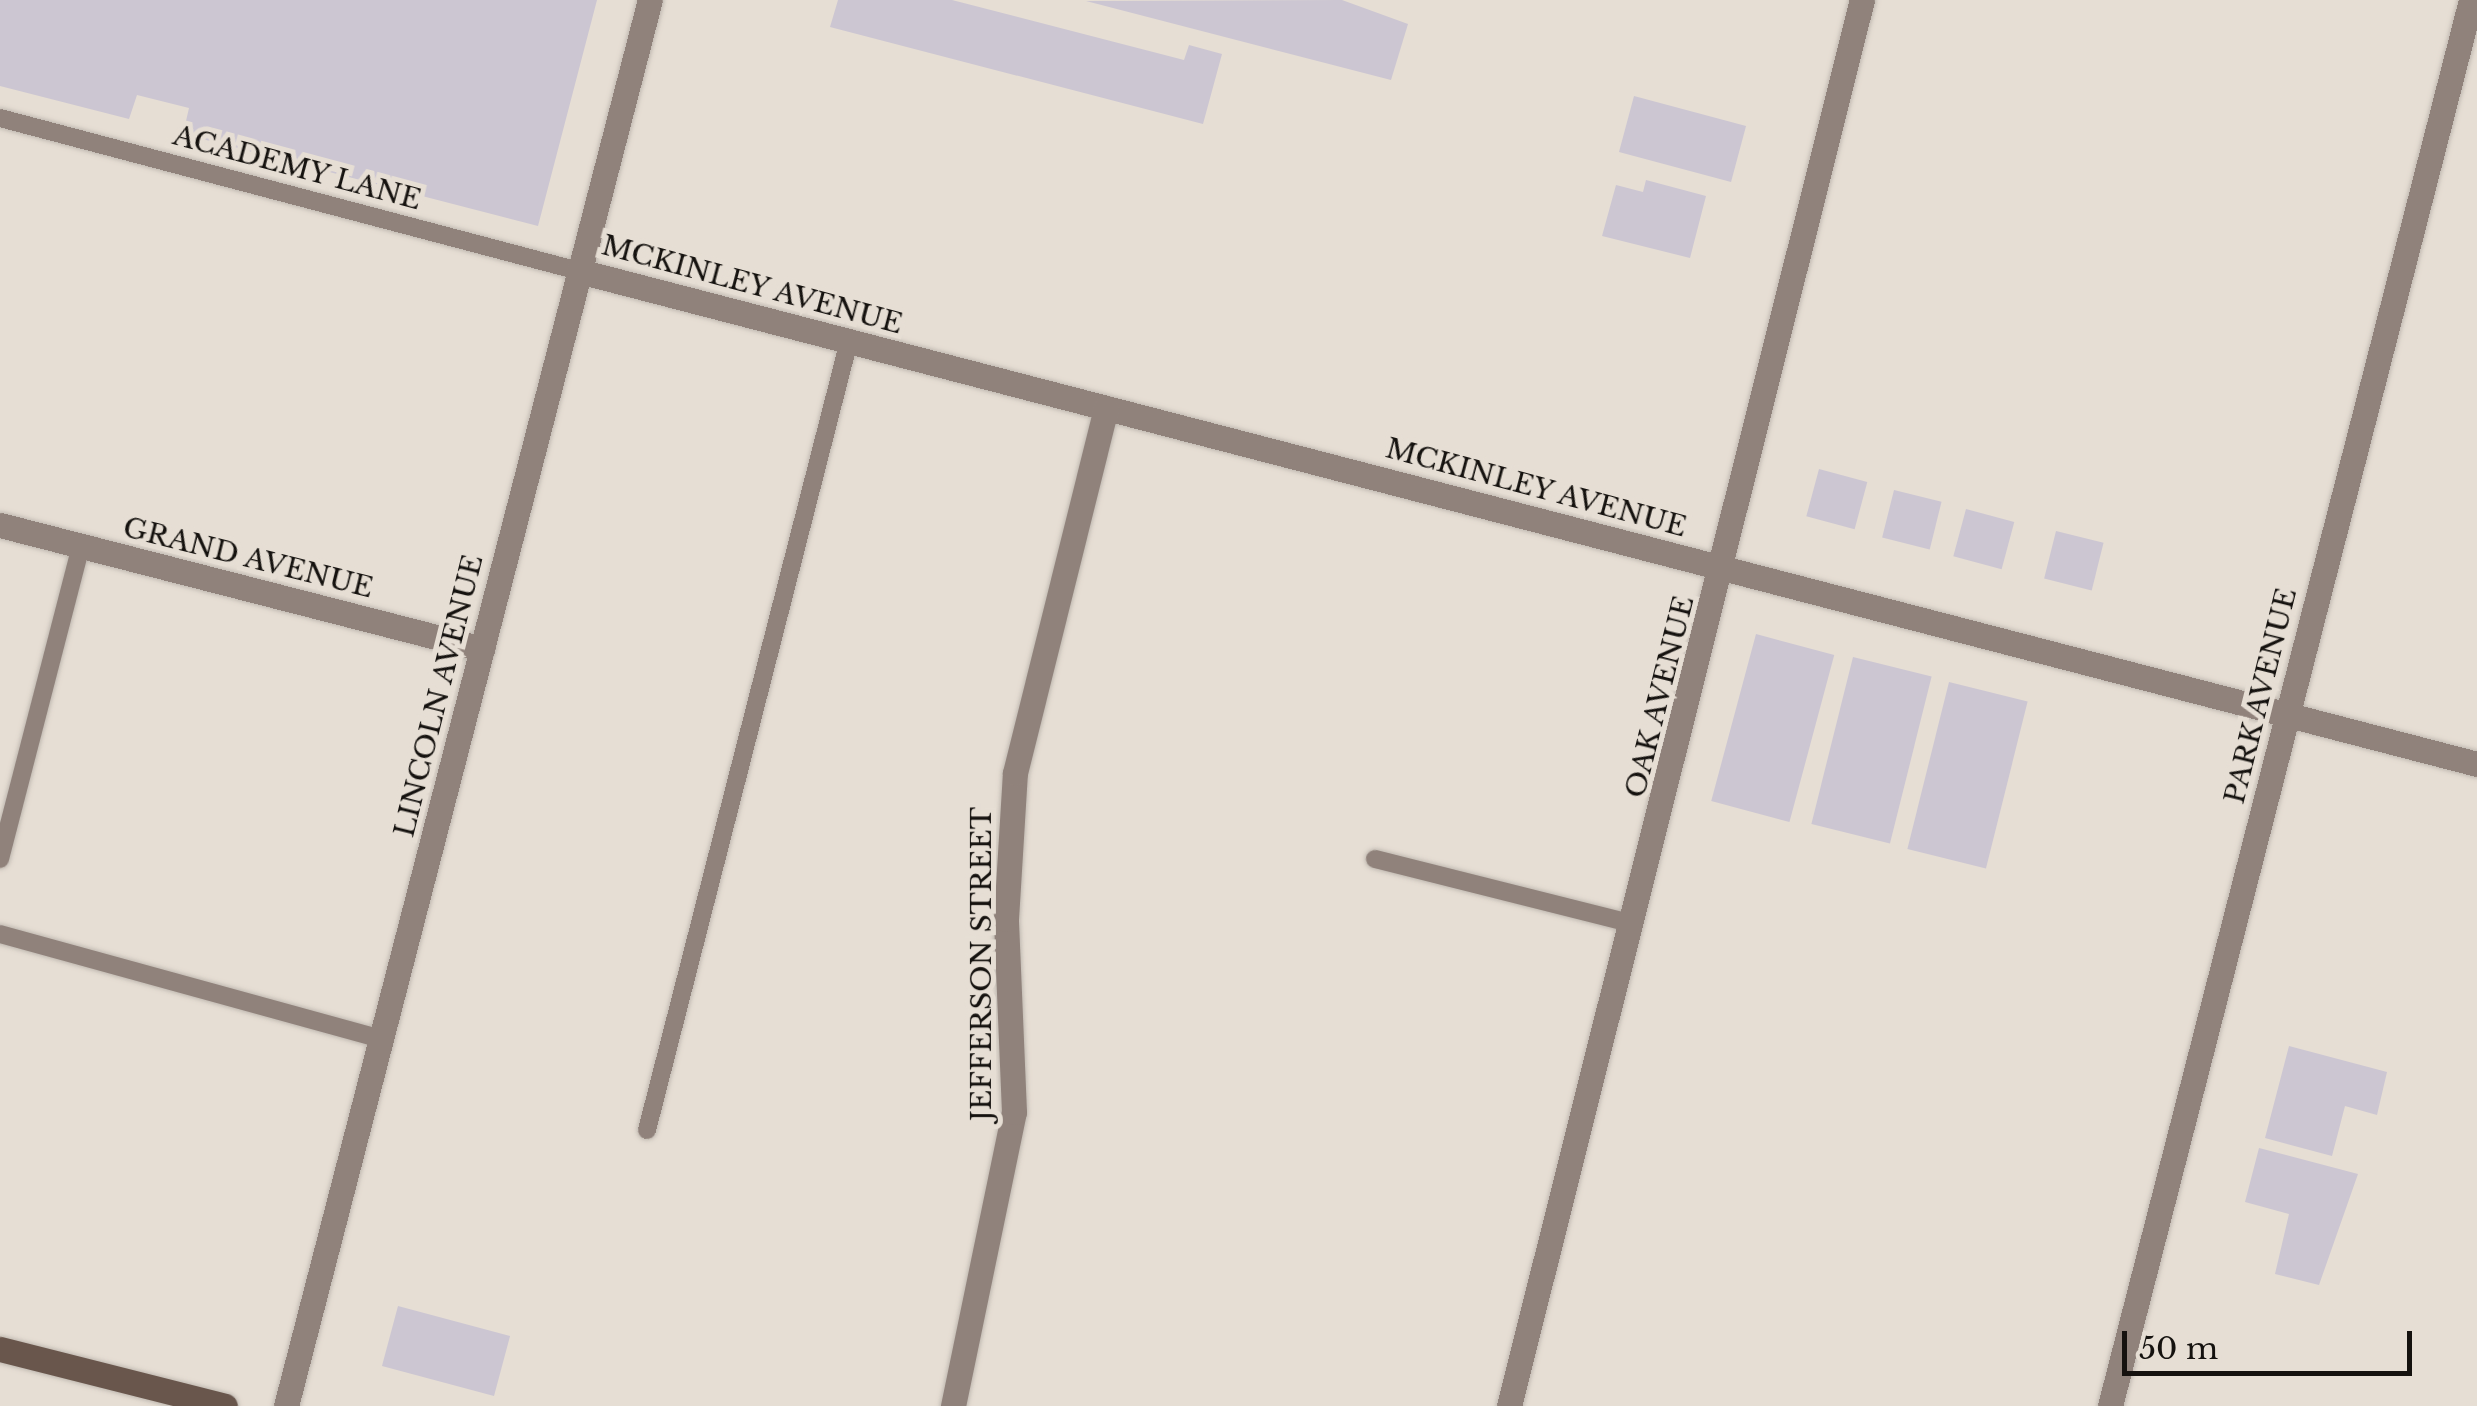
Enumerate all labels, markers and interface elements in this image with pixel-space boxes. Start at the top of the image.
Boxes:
street label: ACADEMY LANE [169,119,425,217]
street label: MCKINLEY AVENUE [597,228,907,342]
street label: MCKINLEY AVENUE [1381,431,1691,545]
street label: GRAND AVENUE [119,511,377,605]
street label: LINCOLN AVENUE [388,551,490,841]
street label: PARK AVENUE [2218,584,2304,808]
street label: OAK AVENUE [1618,592,1702,802]
street label: JEFFERSON STREET [965,807,999,1121]
scale bar [2127,1311,2417,1373]
text: 50 m [2139,1330,2218,1367]

